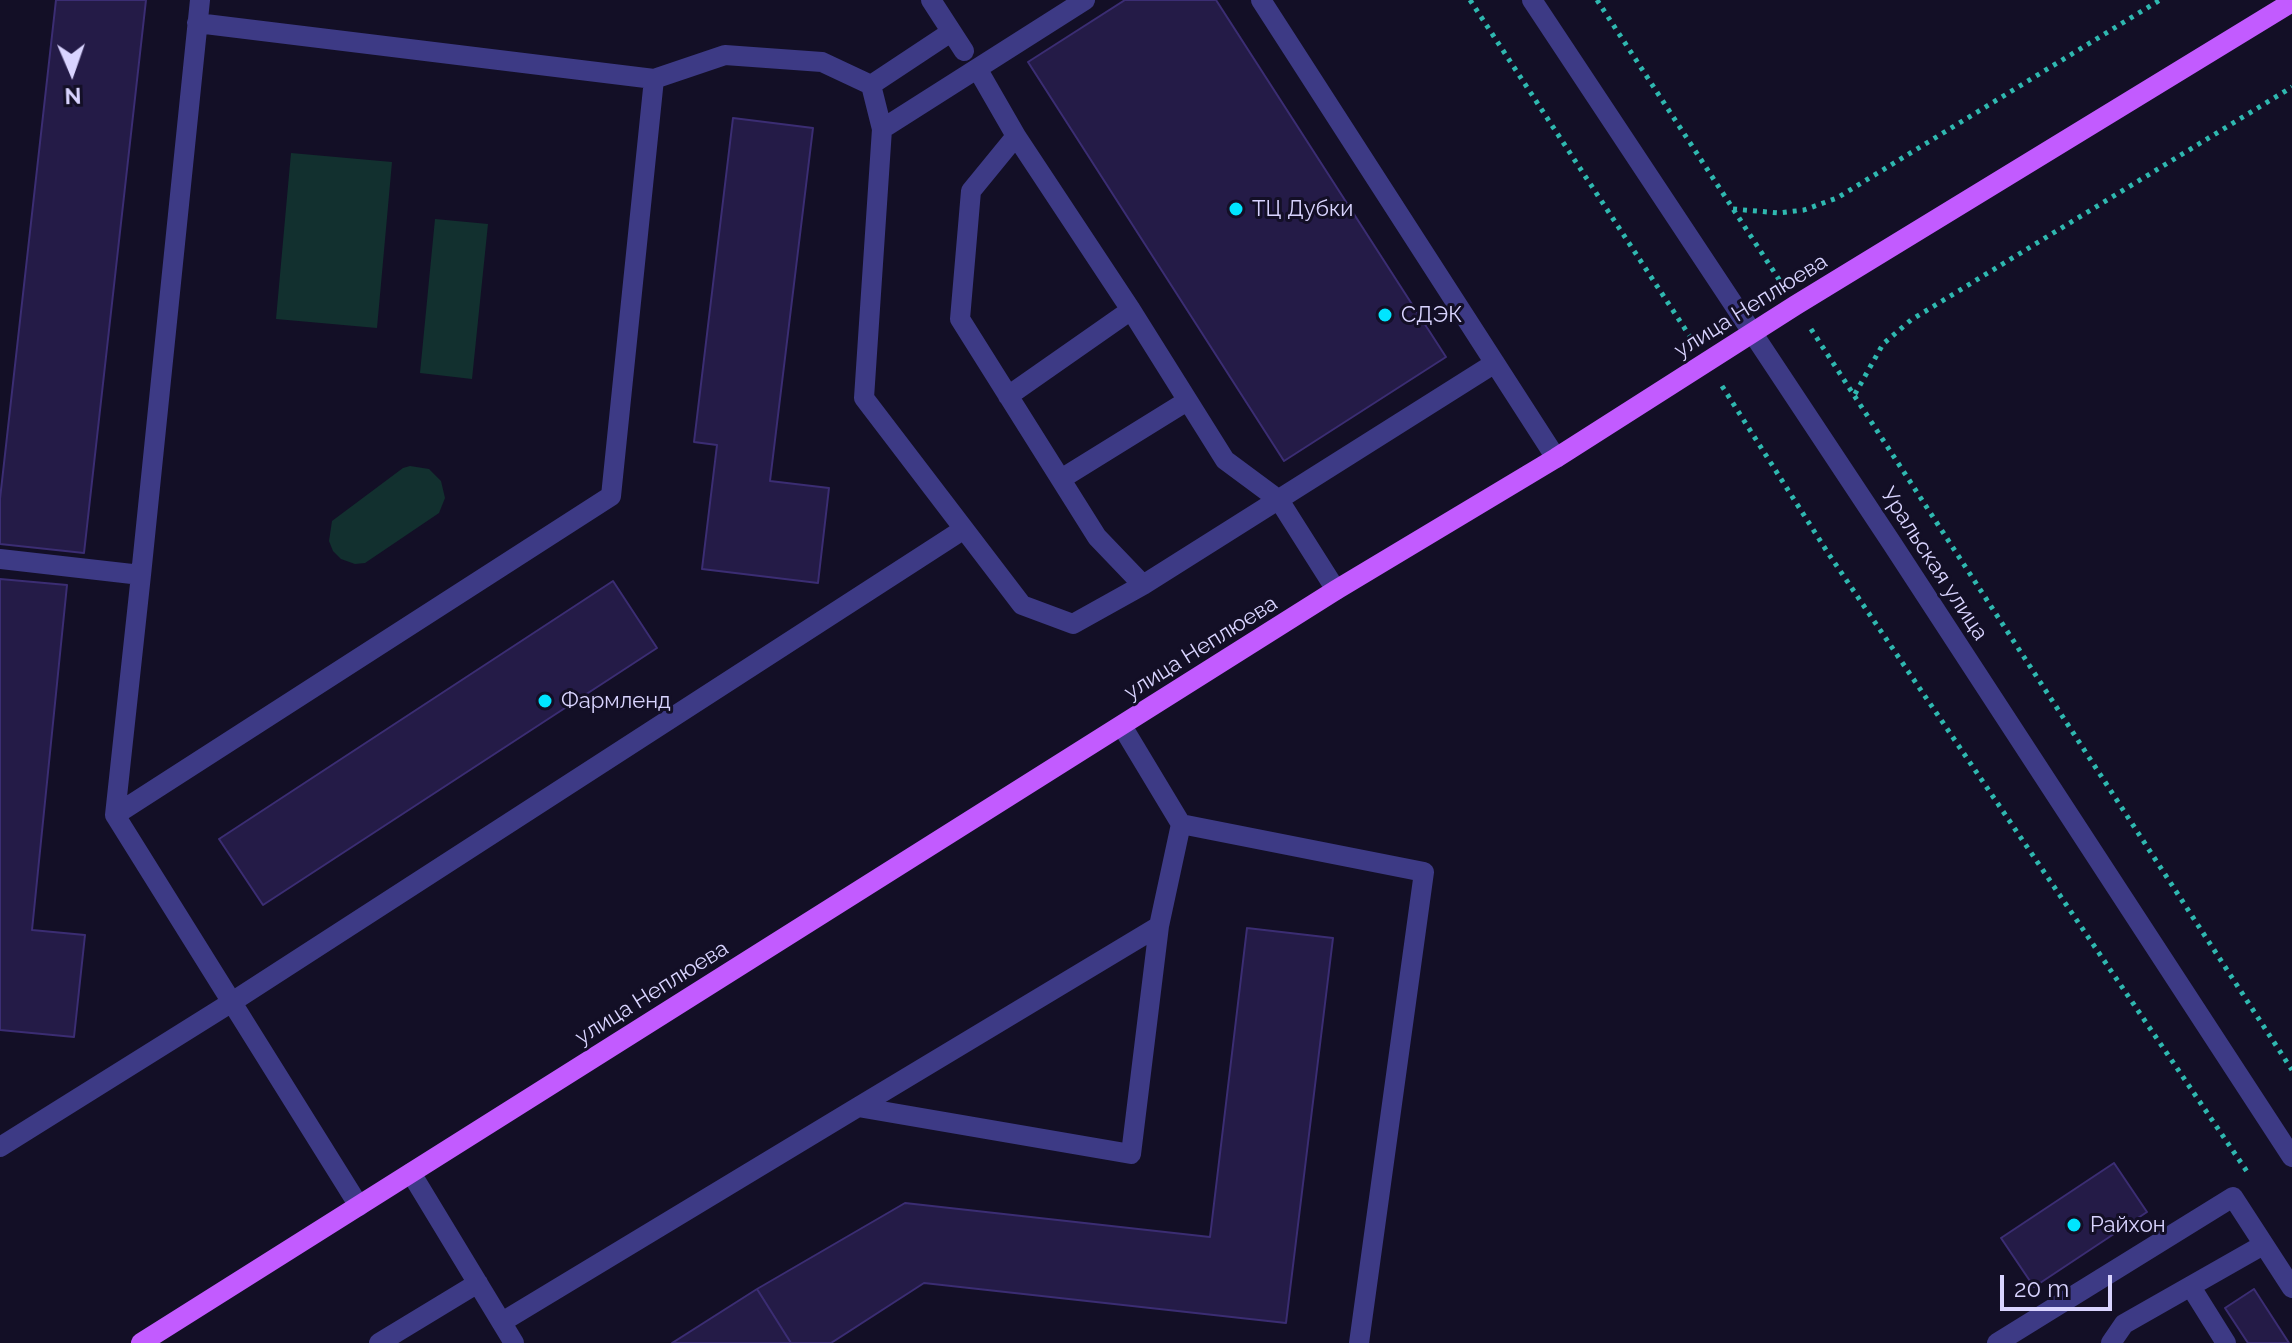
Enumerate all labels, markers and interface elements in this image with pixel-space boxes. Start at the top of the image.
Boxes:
north arrow [32,32,112,112]
text: N [64,83,82,109]
place label: ТЦ Дубки [1252,196,1353,222]
marker: ТЦ Дубки [1227,200,1245,218]
street label: улица Неплюева [1670,248,1832,364]
place label: СДЭК [1401,302,1462,328]
marker: СДЭК [1376,306,1394,324]
street label: Уральская улица [1875,483,1993,645]
street label: улица Неплюева [1120,590,1282,706]
place label: Фармленд [561,688,671,714]
marker: Фармленд [536,692,554,710]
street label: улица Неплюева [571,935,733,1051]
place label: Райхон [2090,1212,2166,1238]
marker: Райхон [2065,1216,2083,1234]
scale bar [2004,1259,2116,1309]
text: 20 m [2014,1274,2069,1303]

